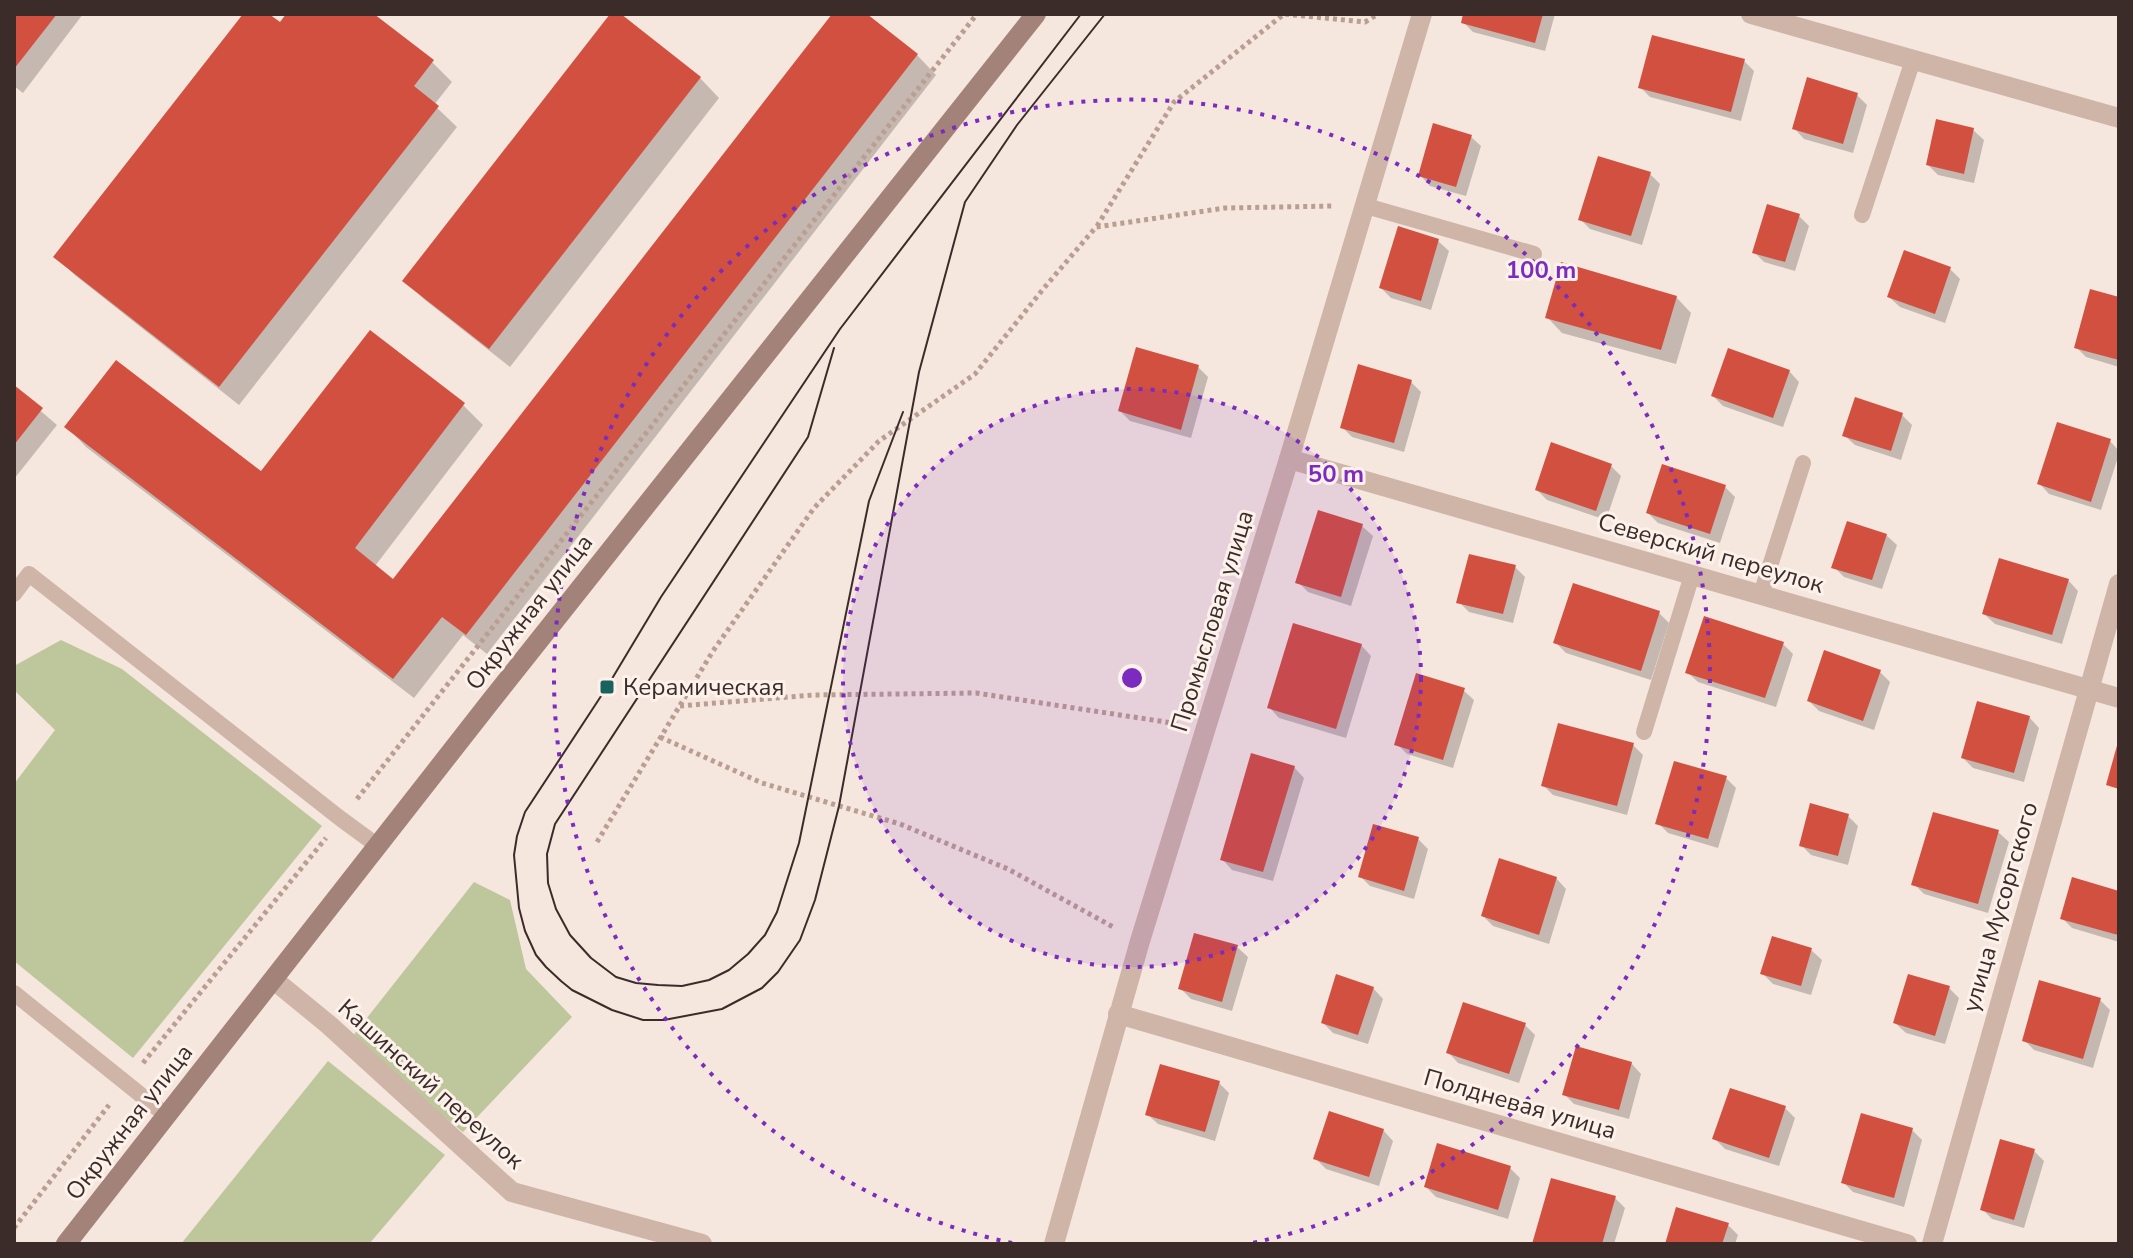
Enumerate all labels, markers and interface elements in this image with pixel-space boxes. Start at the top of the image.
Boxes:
text: 100 m [1506,254,1576,286]
text: 50 m [1308,458,1364,490]
street label: Северский переулок [1594,505,1828,601]
street label: Промысловая улица [1163,506,1261,736]
street label: Окружная улица [458,527,600,697]
centre of rings [1118,664,1146,692]
place label: Керамическая [623,671,784,703]
marker: Керамическая [598,678,616,696]
street label: улица Мусоргского [1955,798,2045,1016]
street label: Кашинский переулок [331,992,531,1176]
street label: Окружная улица [58,1037,200,1207]
street label: Полдневая улица [1420,1061,1620,1147]

